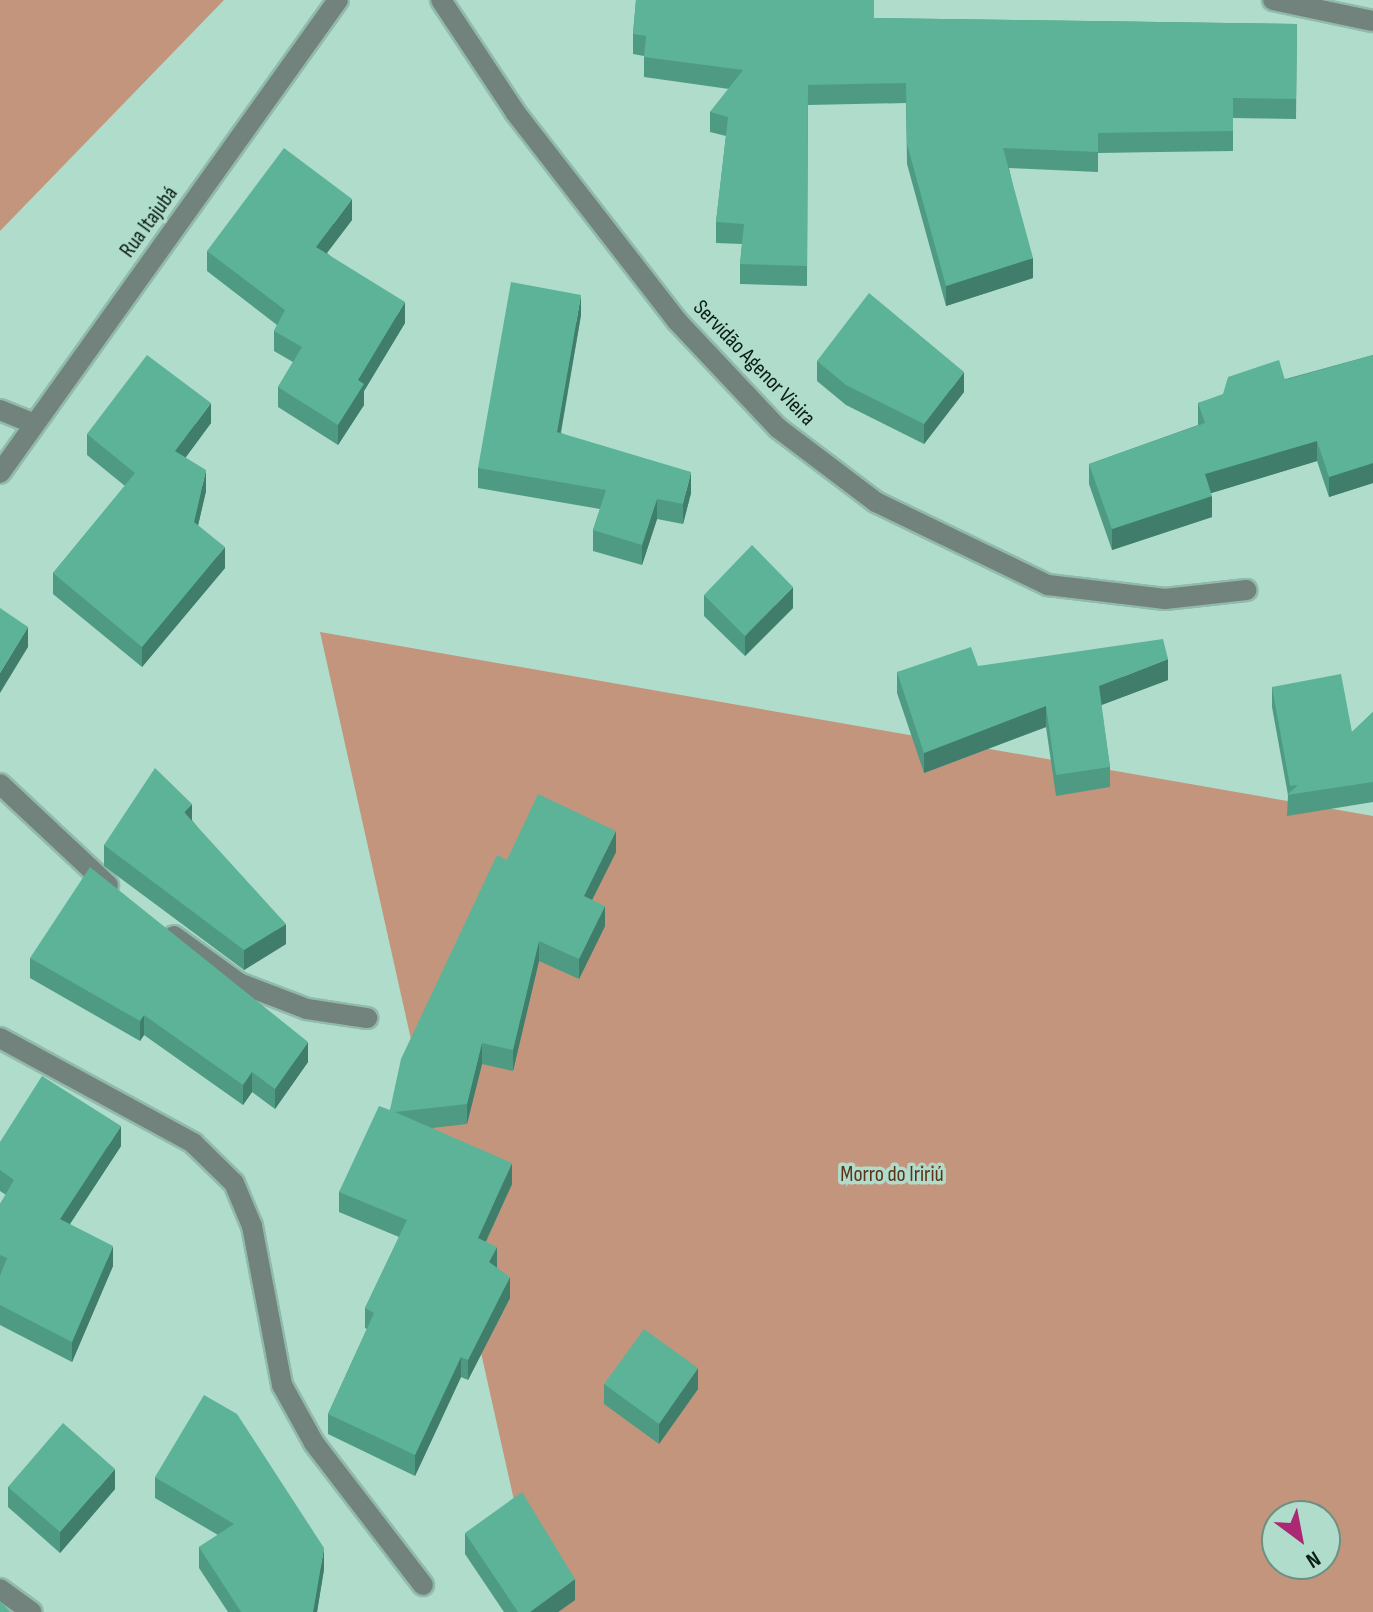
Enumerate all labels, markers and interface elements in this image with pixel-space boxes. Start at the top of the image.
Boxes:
street label: Rua Itajubá [114,181,184,263]
street label: Servidão Agenor Vieira [687,295,821,431]
park label: Morro do Iririú [840,1162,944,1188]
north arrow [1261,1500,1341,1580]
text: N [1301,1545,1325,1574]

